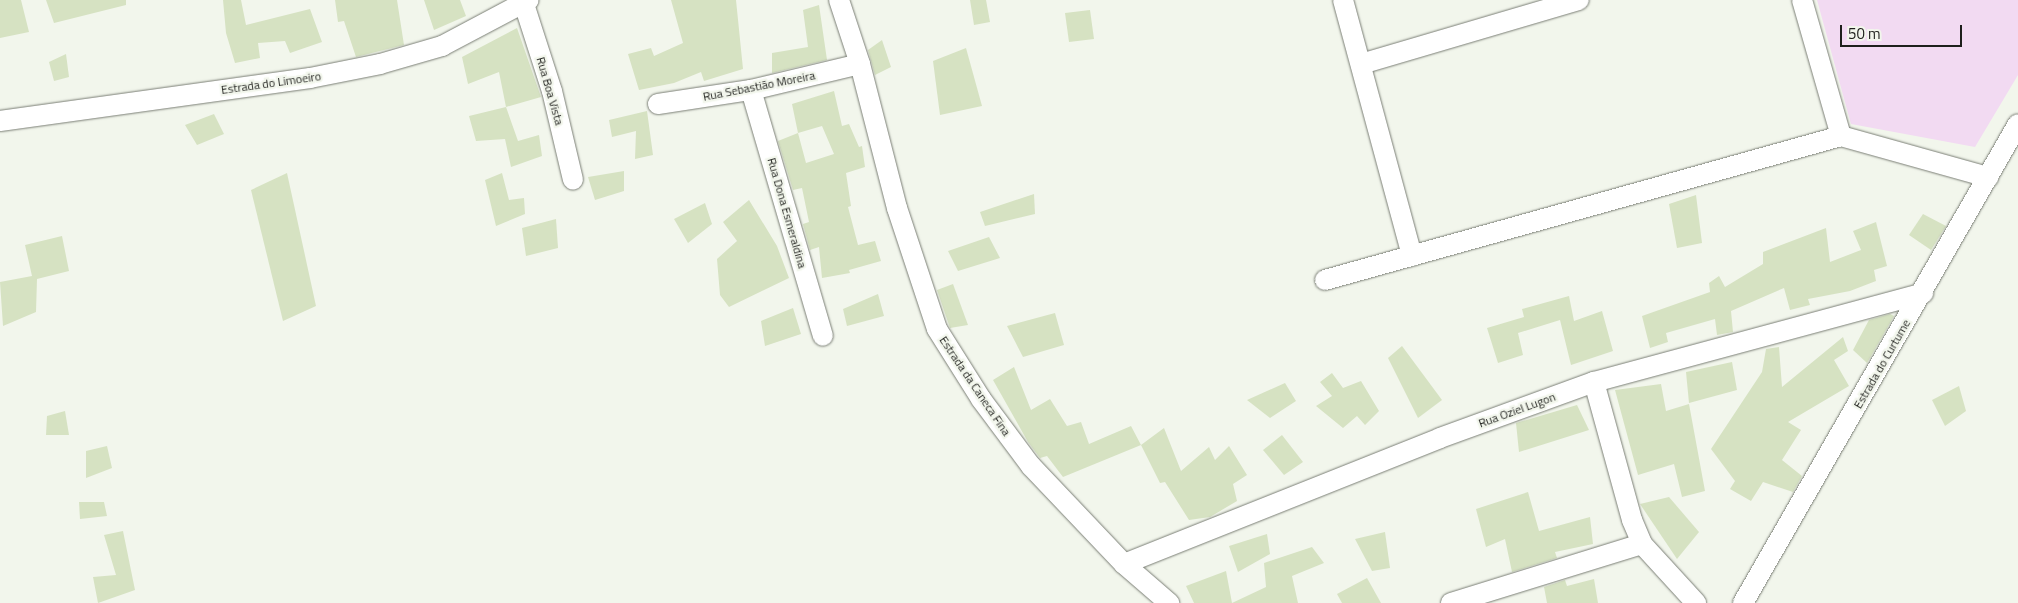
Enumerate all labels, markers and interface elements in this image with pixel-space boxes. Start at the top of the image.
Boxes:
scale bar [1843,15,1966,47]
text: 50 m [1848,22,1881,45]
street label: Rua Boa Vista [533,55,567,127]
street label: Rua Sebastião Moreira [702,68,816,104]
street label: Estrada do Limoeiro [220,69,322,97]
street label: Rua Dona Esmeraldina [764,156,810,270]
street label: Estrada do Curtume [1851,317,1913,411]
street label: Estrada da Caneca Fina [936,334,1014,438]
street label: Rua Oziel Lugon [1477,389,1557,431]

